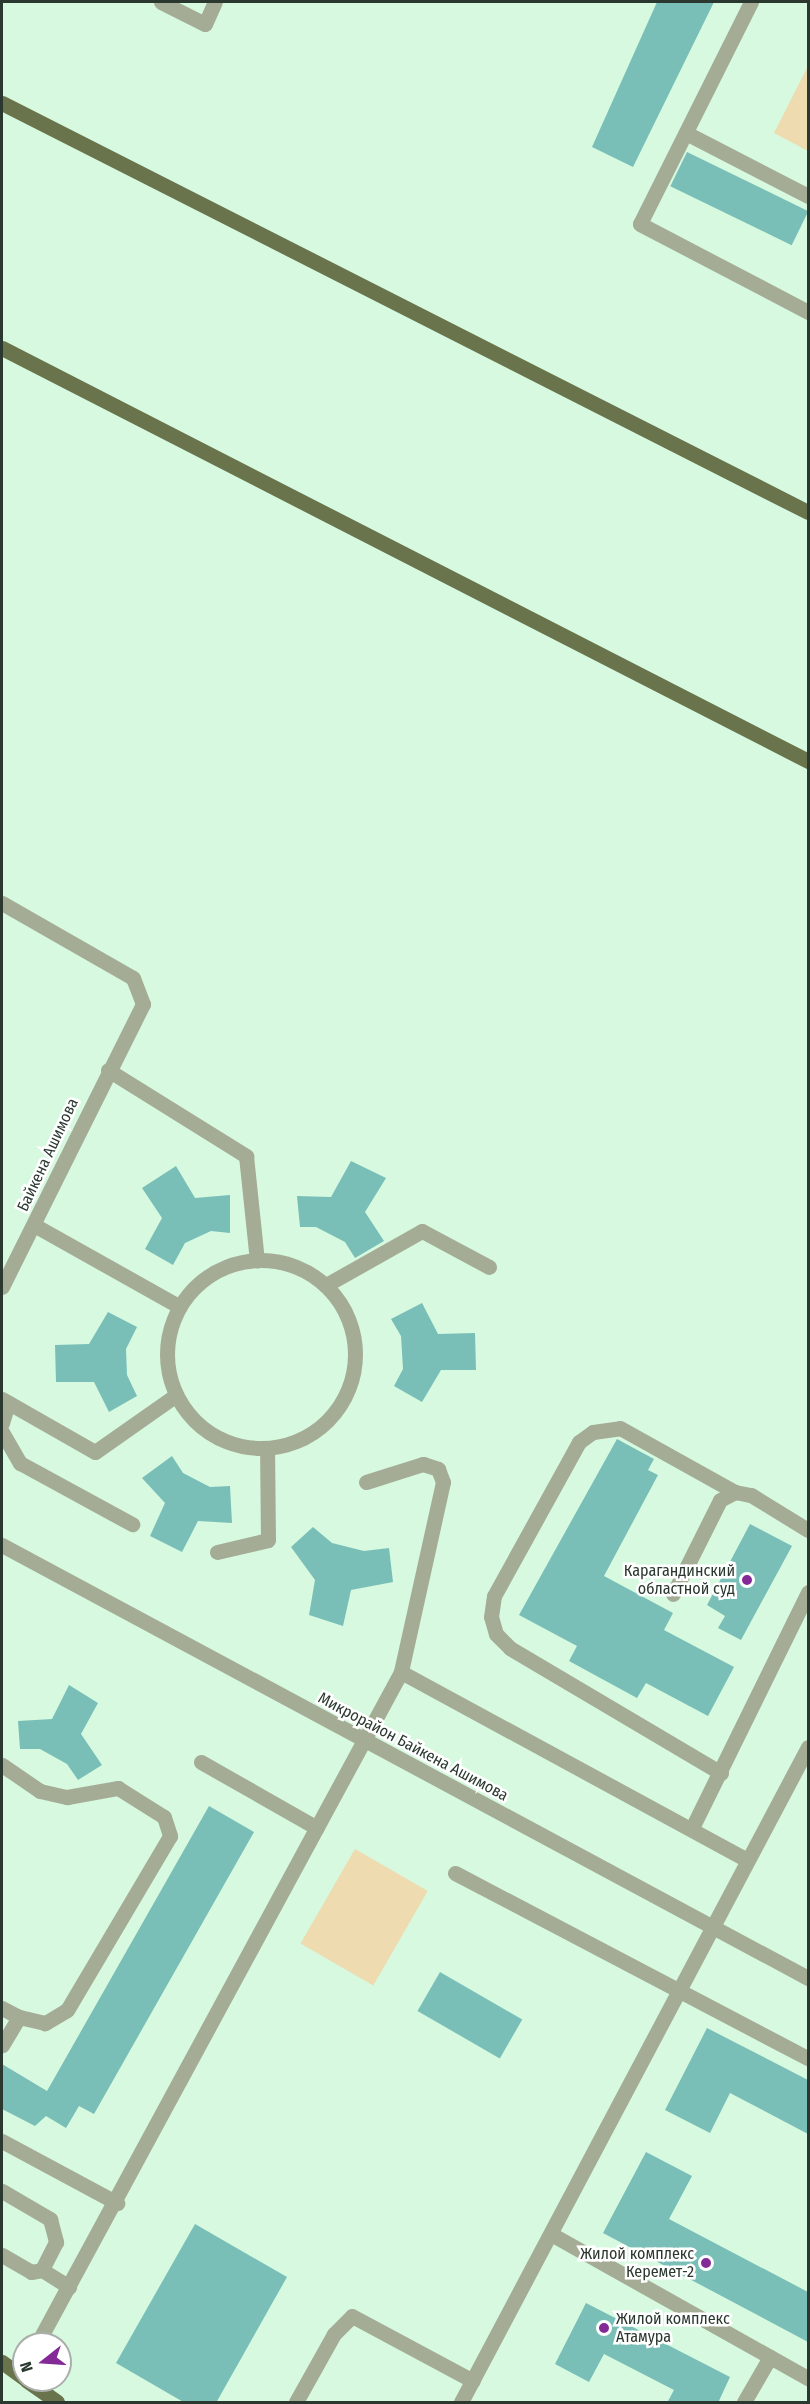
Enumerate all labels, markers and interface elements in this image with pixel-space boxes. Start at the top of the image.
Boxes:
street label: Байкена Ашимова [13,1095,83,1215]
place label: Карагандинский областной суд [624,1561,735,1599]
marker: Карагандинский областной суд [740,1573,754,1587]
street label: Микрорайон Байкена Ашимова [315,1689,511,1805]
place label: Жилой комплекс Керемет-2 [580,2244,694,2282]
marker: Жилой комплекс Керемет-2 [699,2256,713,2270]
place label: Жилой комплекс Атамура [616,2309,730,2347]
marker: Жилой комплекс Атамура [597,2321,611,2335]
north arrow [12,2332,72,2392]
text: N [16,2359,37,2374]

